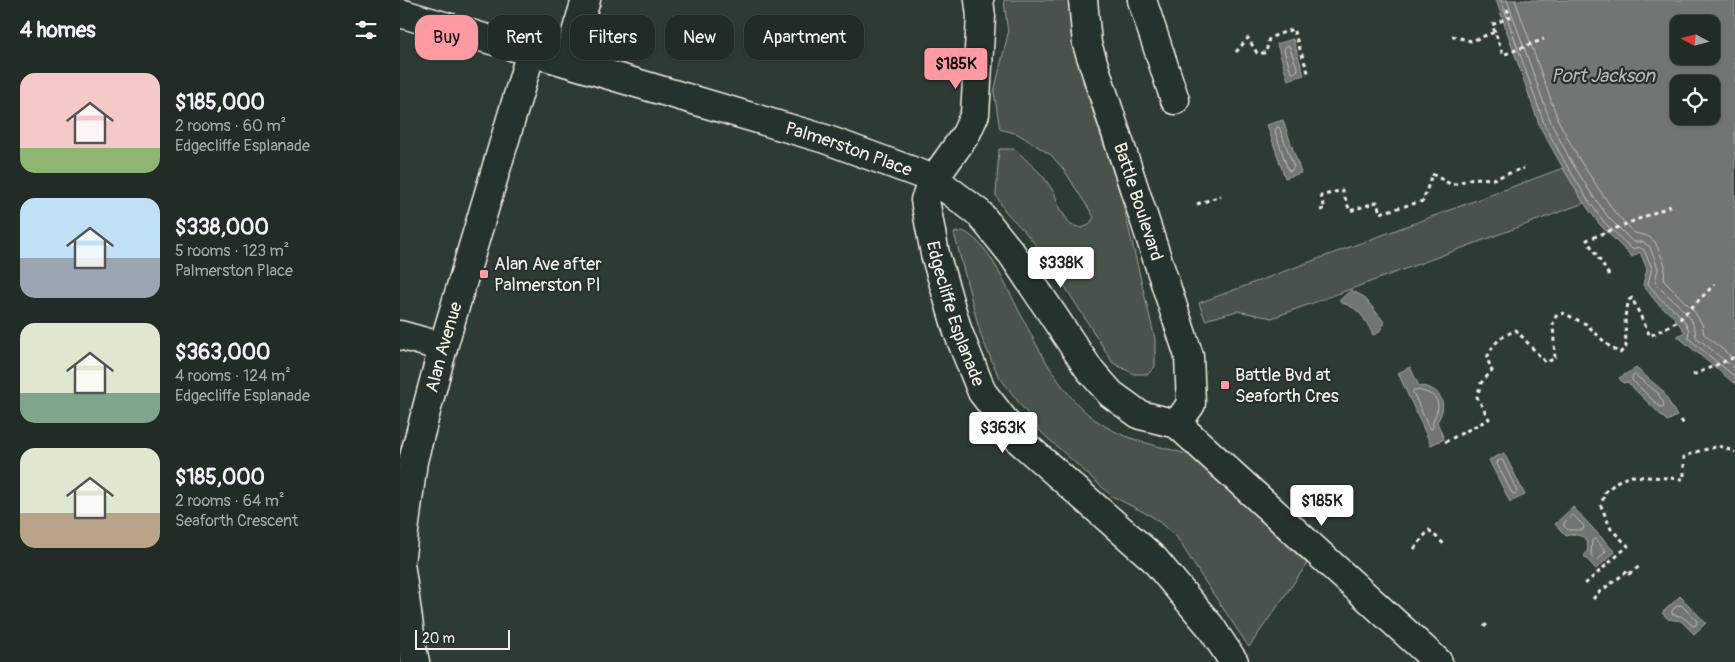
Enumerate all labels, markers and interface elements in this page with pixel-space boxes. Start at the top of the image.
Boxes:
chip: Buy [415,15,478,60]
chip: Rent [488,15,560,60]
chip: Filters [570,15,655,60]
chip: New [665,15,734,60]
chip: Apartment [744,15,864,60]
north arrow [1670,15,1720,65]
map controls [1670,15,1720,125]
icon: filters [352,16,380,44]
text: 4 homes [20,17,96,44]
pin: $185K [921,48,991,90]
text: $185K [935,54,977,74]
water label: Port Jackson [1551,64,1656,88]
button: locate [1670,75,1720,125]
text: $185,000 [175,89,265,116]
icon: home [60,93,120,153]
text: 2 rooms · 60 m² [175,116,286,136]
street label: Palmerston Place [783,116,916,182]
text: Edgecliffe Esplanade [175,136,310,156]
street label: Battle Boulevard [1108,140,1169,264]
text: $338,000 [175,214,269,241]
icon: home [60,218,120,278]
street label: Edgecliffe Esplanade [921,239,990,390]
text: 5 rooms · 123 m² [175,241,289,261]
pin: $338K [1026,246,1096,289]
place label: Alan Ave after Palmerston Pl [494,253,602,297]
text: $338K [1039,253,1083,273]
text: Palmerston Place [175,261,293,281]
marker: Alan Ave after Palmerston Pl [478,268,490,280]
street label: Alan Avenue [420,299,467,395]
text: $363,000 [175,339,270,366]
icon: home [60,343,120,403]
place label: Battle Bvd at Seaforth Cres [1235,364,1339,408]
text: 4 rooms · 124 m² [175,366,291,386]
marker: Battle Bvd at Seaforth Cres [1219,379,1231,391]
text: Edgecliffe Esplanade [175,386,310,406]
pin: $363K [968,412,1038,454]
text: $363K [980,418,1026,438]
text: $185,000 [175,464,265,491]
icon: home [60,468,120,528]
pin: $185K [1287,484,1357,527]
text: 2 rooms · 64 m² [175,491,285,511]
text: $185K [1301,491,1343,511]
text: Seaforth Crescent [175,511,298,531]
scale bar [415,627,510,650]
text: 20 m [422,630,455,647]

